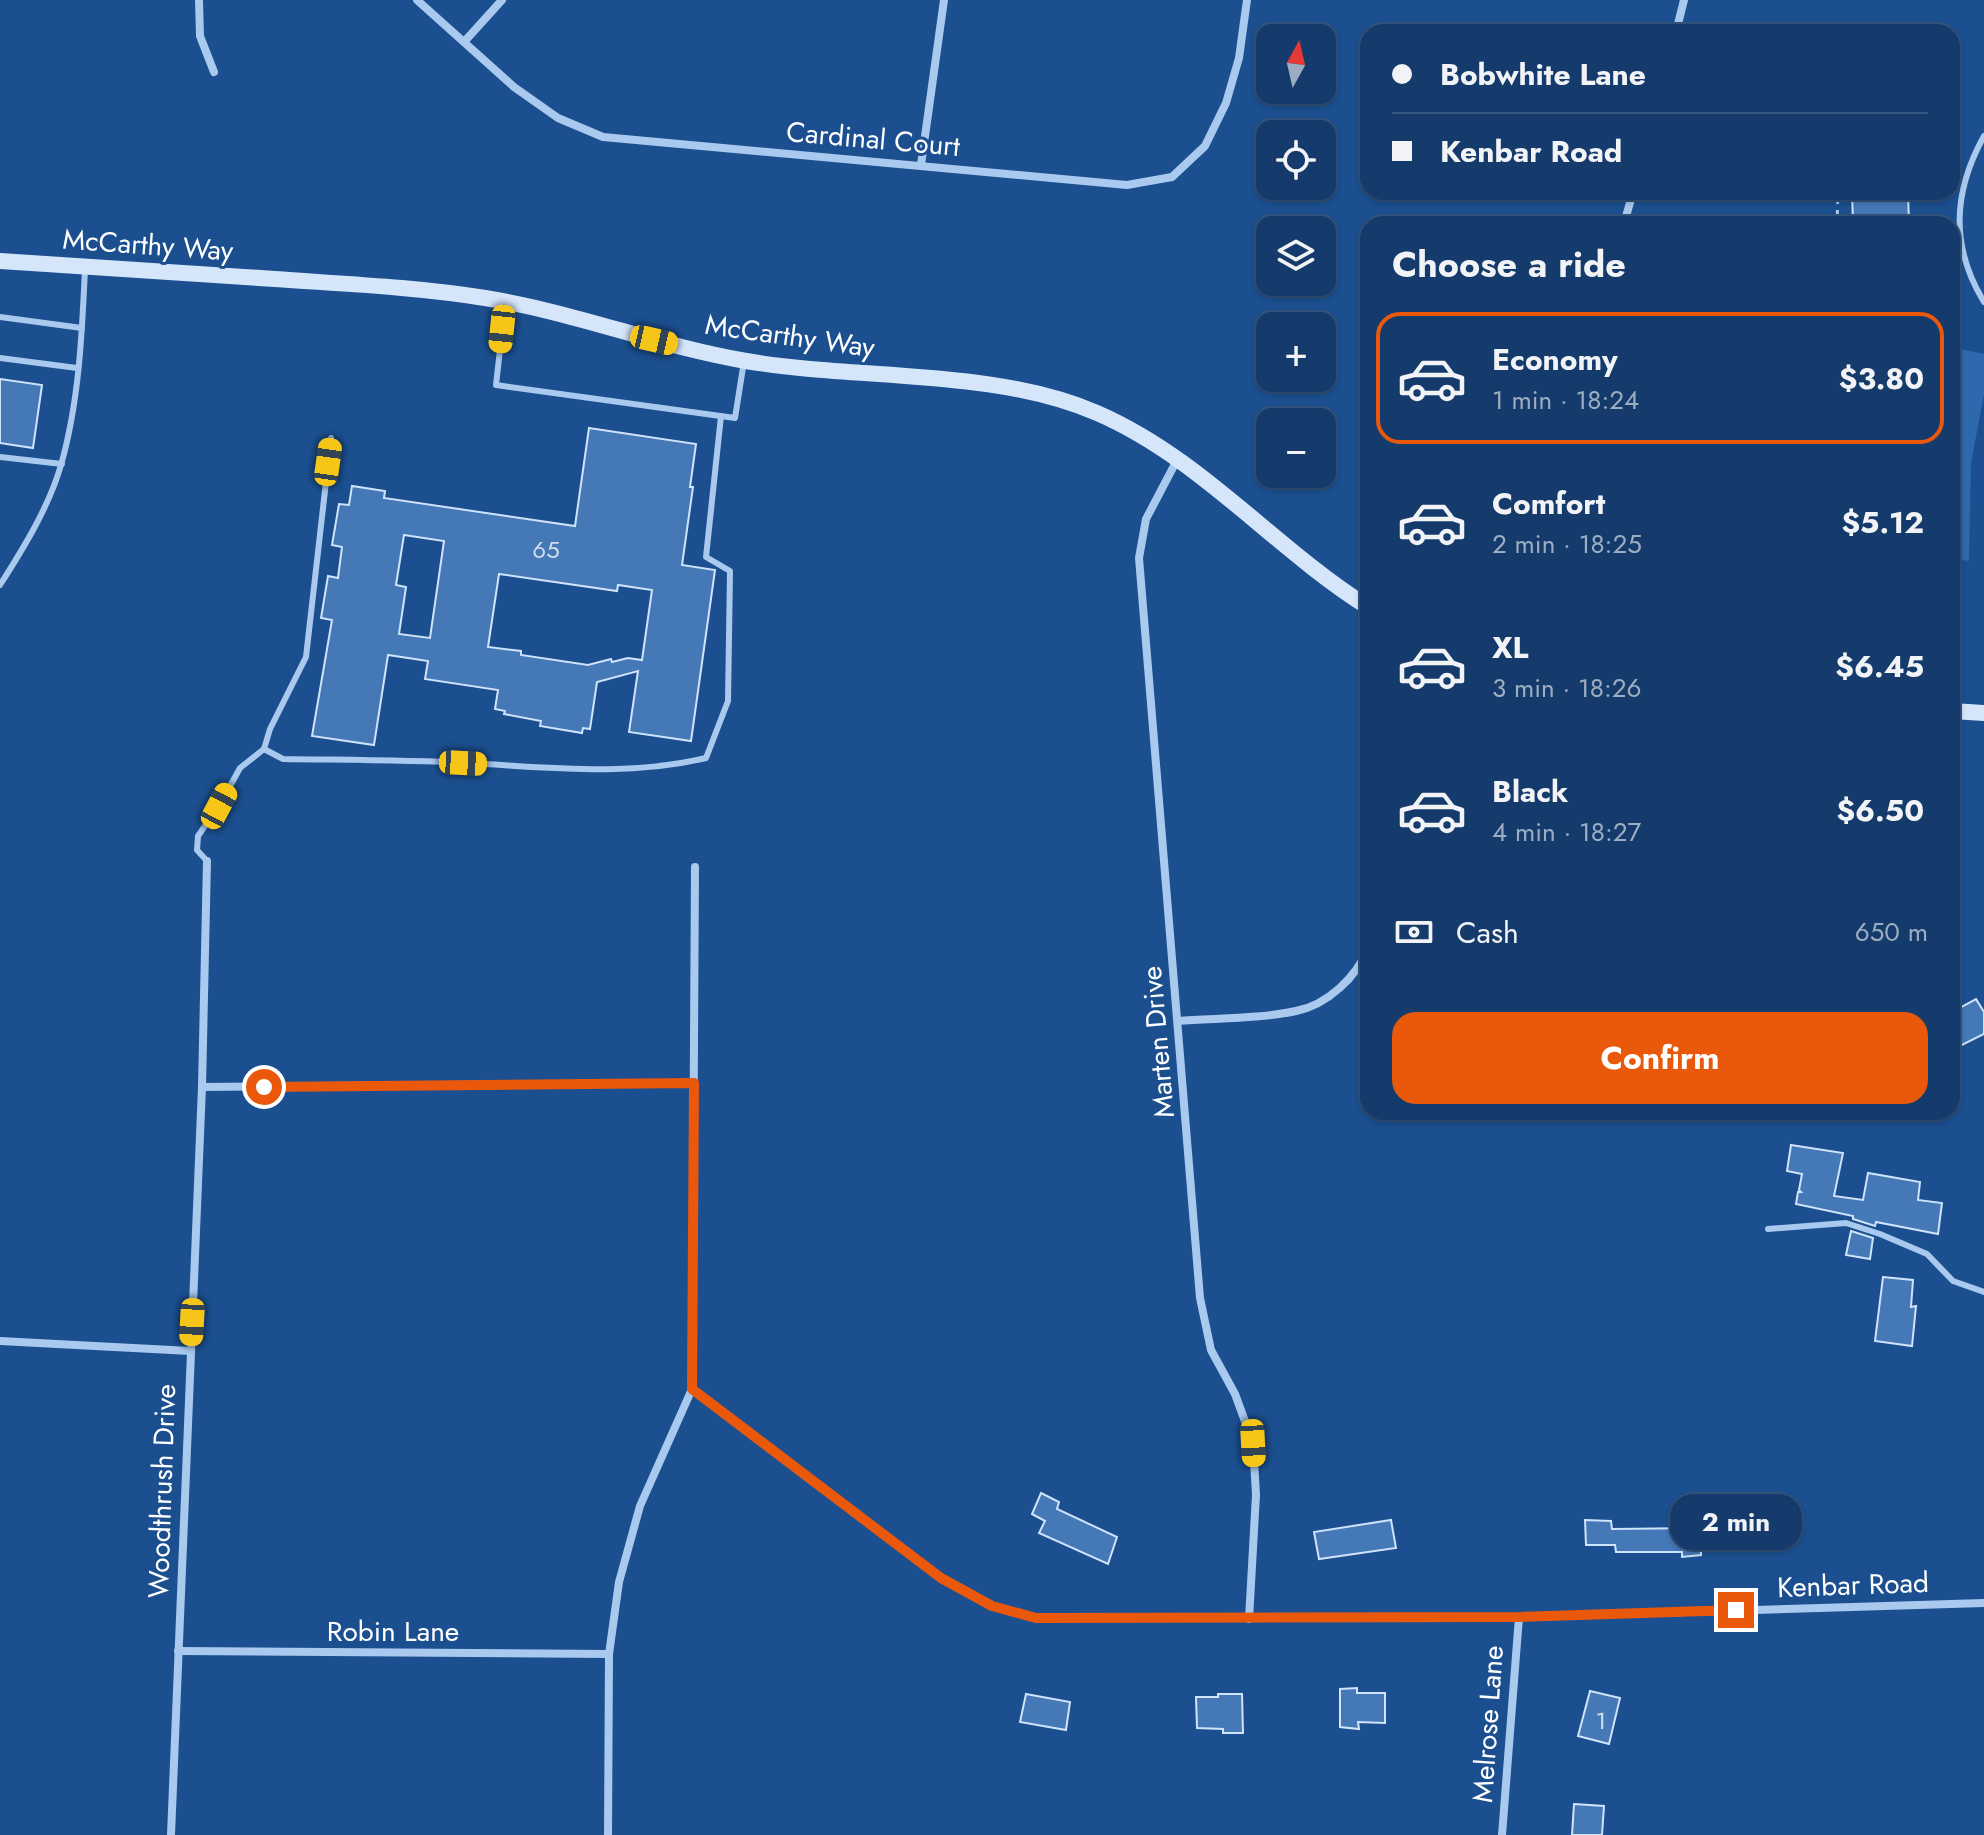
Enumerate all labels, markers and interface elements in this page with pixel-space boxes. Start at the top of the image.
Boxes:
north arrow [1256,24,1336,104]
map controls [1256,24,1336,488]
text: Bobwhite Lane [1440,53,1646,96]
street label: Cardinal Court [785,111,962,167]
button: locate [1256,120,1336,200]
text: Kenbar Road [1440,130,1622,173]
button: layers [1256,216,1336,296]
street label: McCarthy Way [61,219,235,271]
text: Choose a ride [1392,238,1626,290]
car [488,304,516,354]
street label: McCarthy Way [703,304,878,368]
button: + [1256,312,1336,392]
car [628,323,680,357]
text: Economy [1492,338,1618,381]
icon: car [1396,342,1468,414]
text: $3.80 [1839,357,1924,400]
text: 1 min · 18:24 [1492,381,1639,419]
button: − [1256,408,1336,488]
car [313,437,343,487]
text: Comfort [1492,482,1605,525]
icon: car [1396,486,1468,558]
text: $5.12 [1841,501,1924,544]
text: 2 min · 18:25 [1492,525,1642,563]
house number: 65 [532,532,560,567]
text: XL [1492,626,1528,669]
icon: car [1396,630,1468,702]
text: $6.45 [1835,645,1924,688]
text: 3 min · 18:26 [1492,669,1642,707]
car [438,750,488,776]
text: Black [1492,770,1568,813]
icon: car [1396,774,1468,846]
car [197,779,241,833]
text: $6.50 [1836,789,1924,832]
text: 4 min · 18:27 [1492,813,1641,851]
icon: cash [1392,910,1436,954]
text: Cash [1456,911,1519,954]
text: 650 m [1855,913,1928,951]
street label: Marten Drive [1131,964,1185,1120]
button: Confirm [1392,1012,1928,1104]
route start [246,1069,282,1105]
car [179,1297,205,1347]
street label: Woodthrush Drive [138,1383,186,1599]
car [1240,1418,1266,1468]
callout: 2 min [1670,1494,1802,1550]
text: 2 min [1702,1503,1770,1541]
street label: Kenbar Road [1776,1562,1930,1608]
route end [1718,1592,1754,1628]
street label: Robin Lane [327,1611,459,1652]
street label: Melrose Lane [1462,1644,1514,1804]
house number: 1 [1596,1703,1606,1738]

